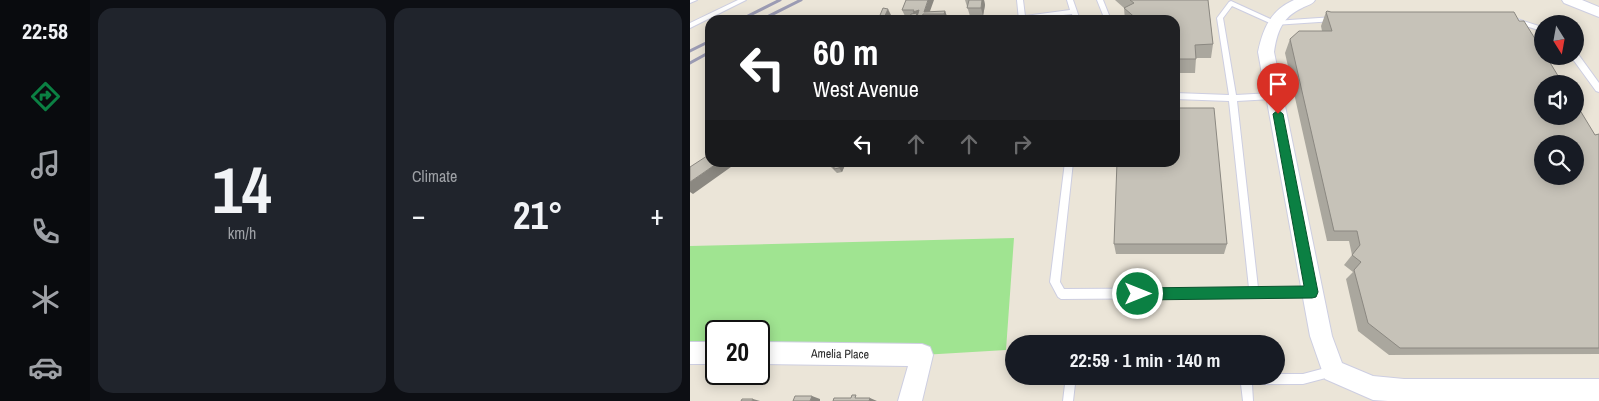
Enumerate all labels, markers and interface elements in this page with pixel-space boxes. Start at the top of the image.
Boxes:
north arrow [1534,15,1584,65]
map controls [1534,15,1584,185]
text: 22:58 [22,16,68,46]
text: 60 m [813,29,878,76]
icon: left [730,35,795,100]
pin [1257,63,1299,114]
icon: arrive [1264,70,1292,98]
text: West Avenue [813,74,919,104]
button: sound [1534,75,1584,125]
icon: directions [28,79,63,114]
icon: left [849,130,877,158]
icon: ahead [902,130,930,158]
icon: ahead [955,130,983,158]
icon: right [1008,130,1036,158]
button: search [1534,135,1584,185]
text: 14 [212,146,272,233]
icon: music [28,147,63,182]
text: Climate [412,165,457,187]
text: 21° [513,190,563,241]
text: − [412,196,425,234]
text: + [651,196,664,234]
icon: phone [28,214,63,249]
text: km/h [228,222,256,244]
position arrow [1111,267,1163,319]
icon: climate [28,282,63,317]
speed limit sign: 20 [705,320,770,385]
street label: Amelia Place [810,345,869,363]
text: 22:59 · 1 min · 140 m [1070,347,1220,373]
icon: car [28,350,63,385]

